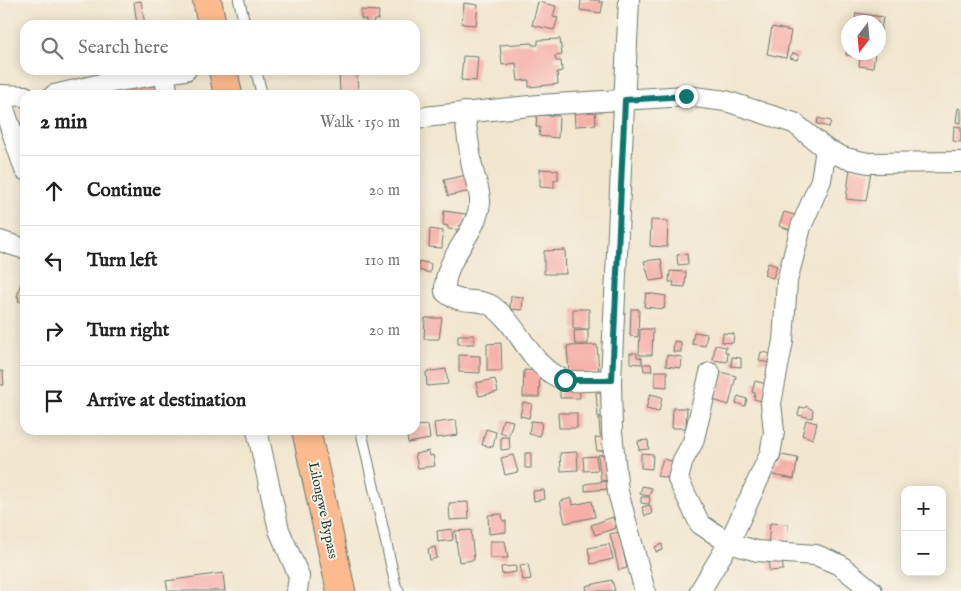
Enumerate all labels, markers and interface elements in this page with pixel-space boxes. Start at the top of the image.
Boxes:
north arrow [841,15,886,60]
search box [20,20,420,75]
icon: search [38,34,66,62]
text: Search here [78,36,169,60]
route end [675,85,698,108]
text: 2 min [40,109,87,136]
text: Walk · 150 m [320,113,400,133]
icon: ahead [40,177,68,205]
text: Continue [87,179,161,203]
text: 20 m [369,181,400,201]
icon: left [40,247,68,275]
text: Turn left [87,249,158,273]
text: 110 m [364,251,400,271]
icon: right [40,317,68,345]
text: Turn right [87,319,169,343]
text: 20 m [369,321,400,341]
route start [554,369,577,392]
icon: arrive [40,387,68,415]
text: Arrive at destination [87,389,246,413]
street label: Lilongwe Bypass [304,460,342,560]
map controls [901,486,946,576]
button: + [901,486,946,531]
button: − [901,531,946,576]

